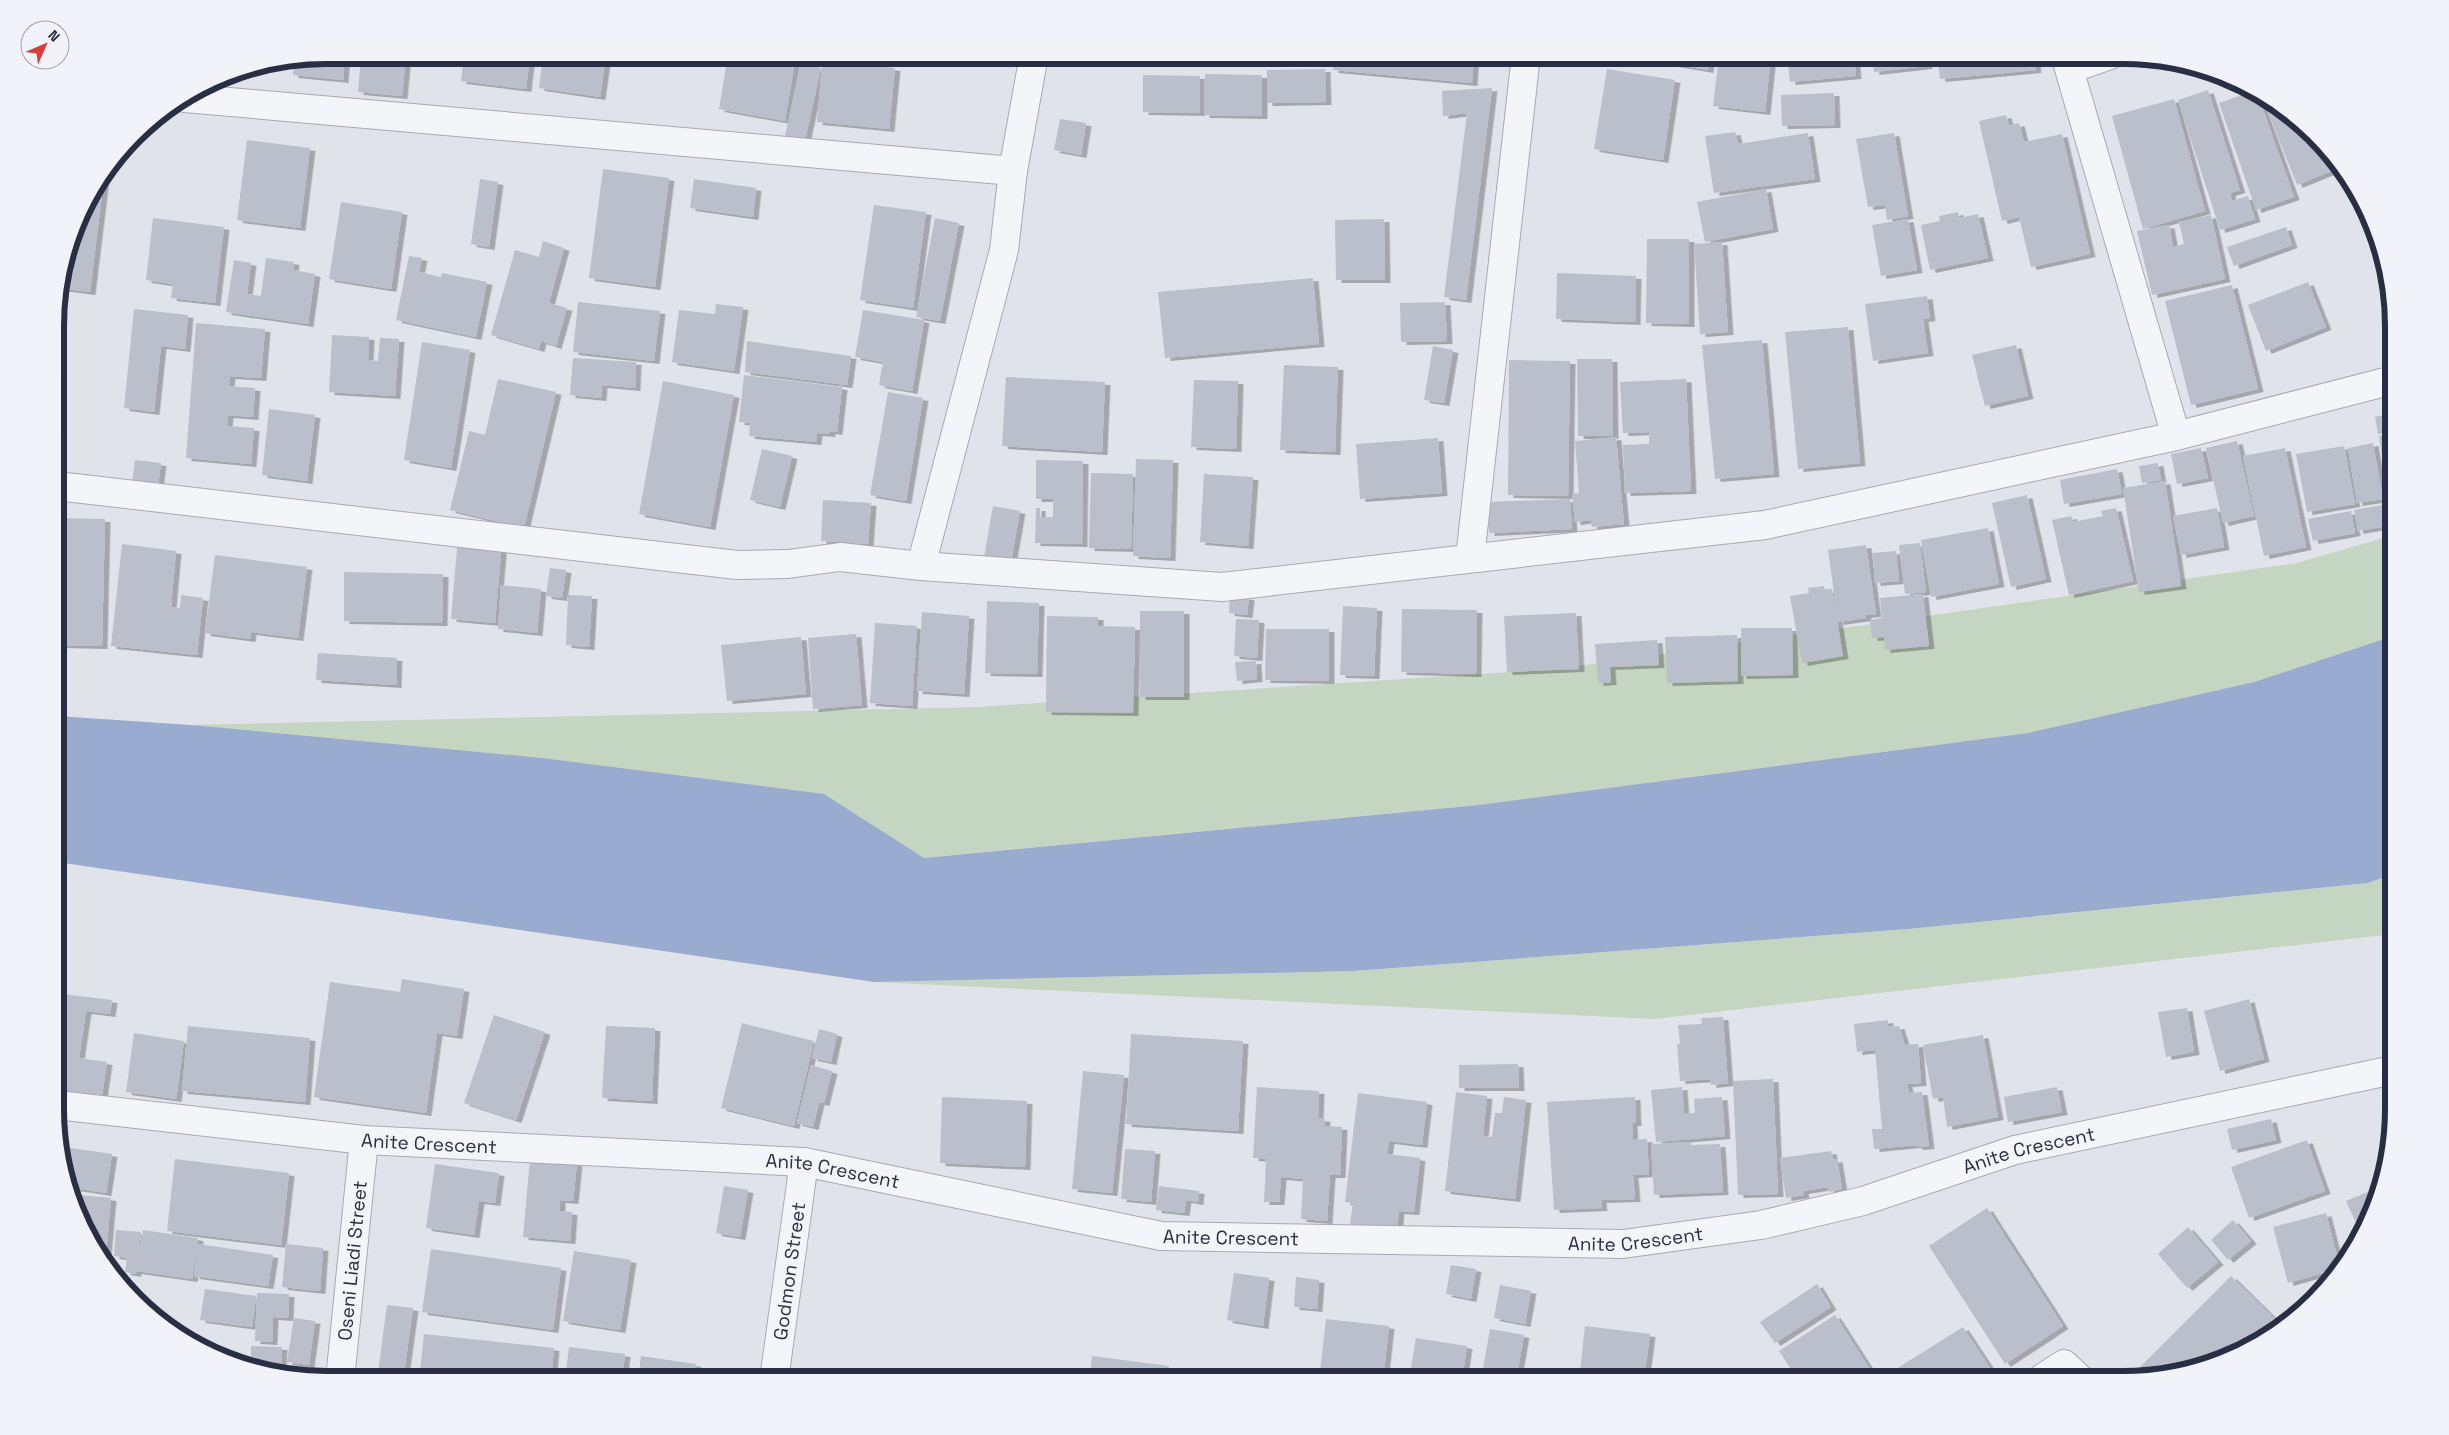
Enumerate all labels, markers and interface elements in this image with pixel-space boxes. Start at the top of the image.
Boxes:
north arrow [20,20,70,70]
text: N [45,26,64,45]
street label: Anite Crescent [1959,1121,2097,1180]
street label: Anite Crescent [360,1128,497,1160]
street label: Anite Crescent [765,1148,902,1195]
street label: Oseni Liadi Street [332,1179,373,1342]
street label: Godmon Street [768,1200,811,1342]
street label: Anite Crescent [1568,1221,1705,1257]
street label: Anite Crescent [1163,1224,1299,1251]

